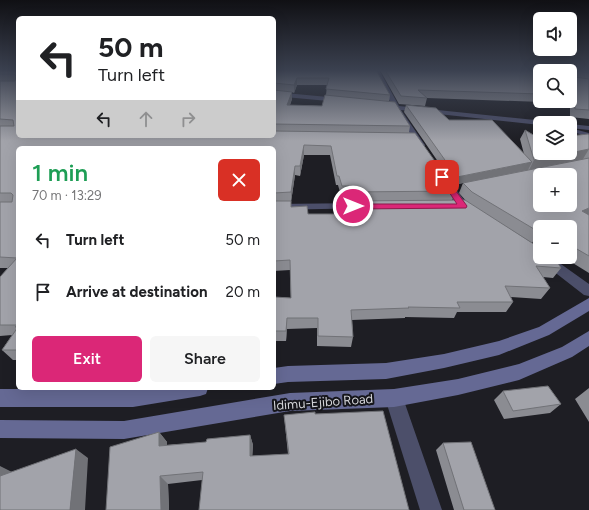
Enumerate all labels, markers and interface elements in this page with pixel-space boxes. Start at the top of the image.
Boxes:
map controls [533,12,577,264]
button: sound [533,12,577,56]
text: 50 m [98,30,164,64]
icon: left [32,32,84,84]
text: Turn left [98,64,165,86]
button: search [533,64,577,108]
icon: left [93,108,115,130]
icon: ahead [135,108,157,130]
icon: right [177,108,199,130]
button: layers [533,116,577,160]
text: 1 min [32,158,88,187]
button: close [218,159,260,201]
pin [425,160,459,194]
icon: arrive [431,166,453,188]
button: + [533,168,577,212]
position arrow [332,185,374,227]
text: 70 m · 13:29 [32,188,102,203]
button: − [533,220,577,264]
icon: left [32,229,54,251]
text: Turn left [66,231,124,249]
text: 50 m [225,231,260,249]
icon: arrive [32,281,54,303]
text: Arrive at destination [66,283,207,301]
text: 20 m [226,283,260,301]
button: Exit [32,336,142,382]
button: Share [150,336,260,382]
street label: Idimu-Ejibo Road [272,391,374,413]

